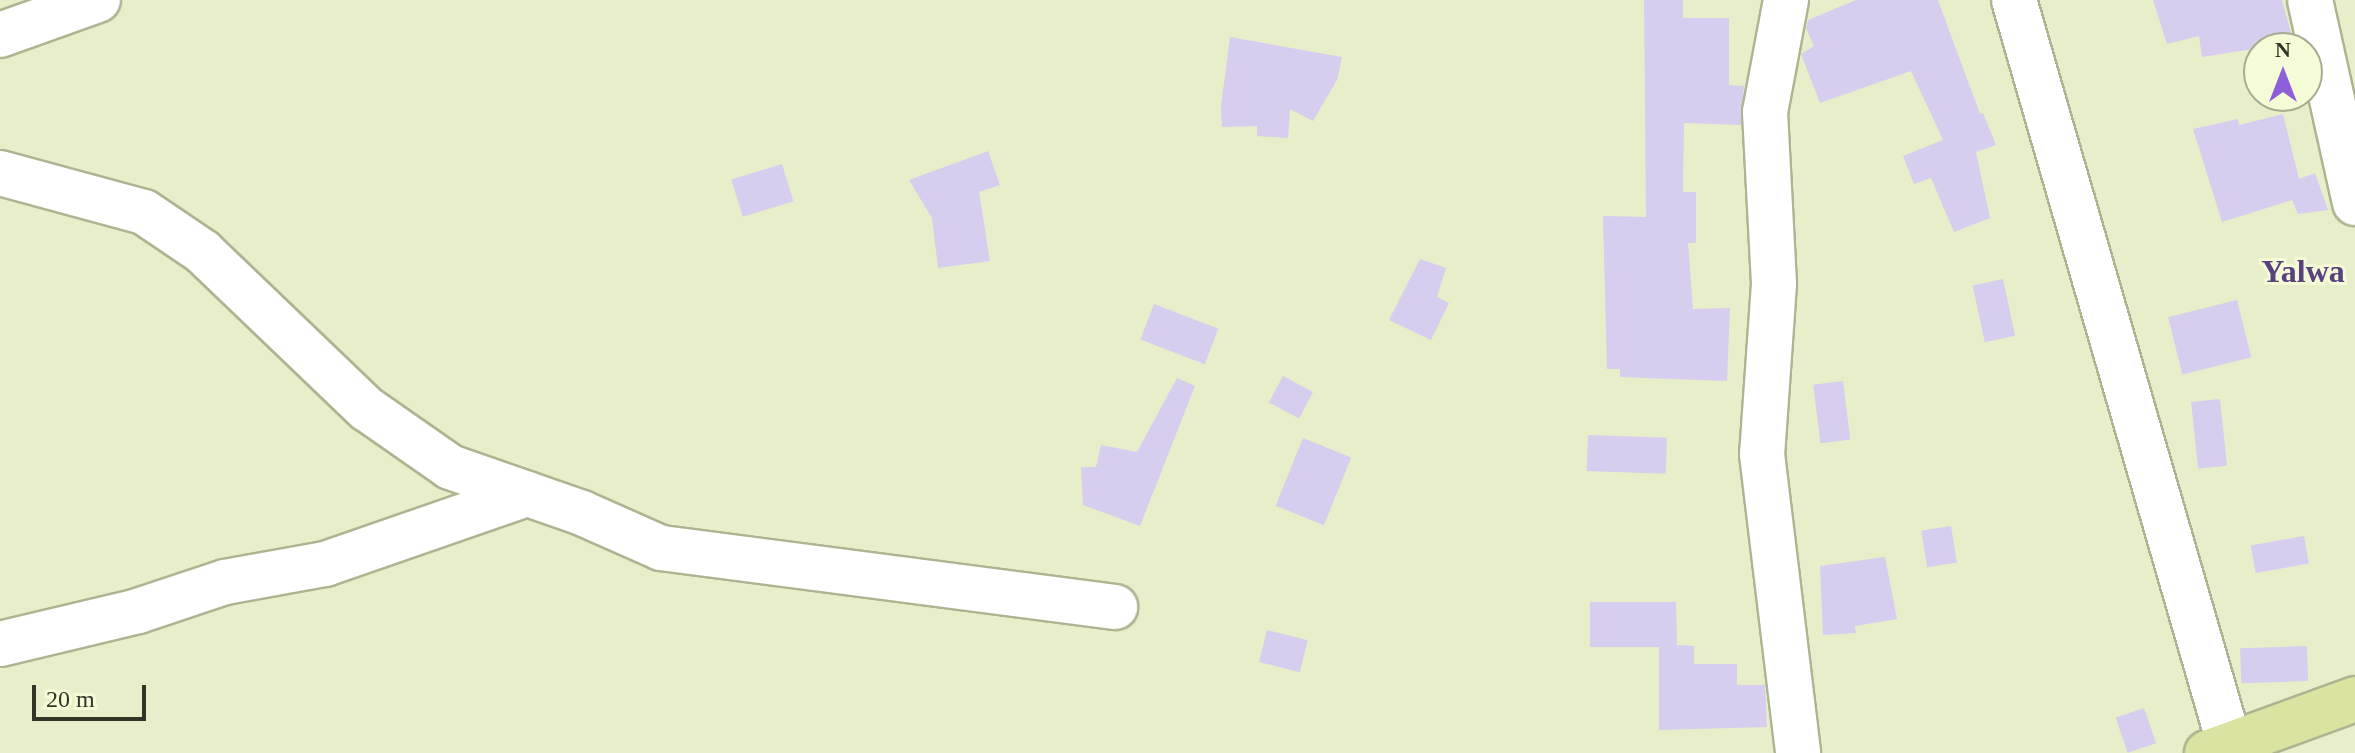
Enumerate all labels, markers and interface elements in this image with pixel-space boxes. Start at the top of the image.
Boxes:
north arrow [2243,32,2323,112]
text: N [2275,37,2291,62]
district label: Yalwa [2261,252,2345,290]
scale bar [36,669,150,719]
text: 20 m [46,686,95,712]

